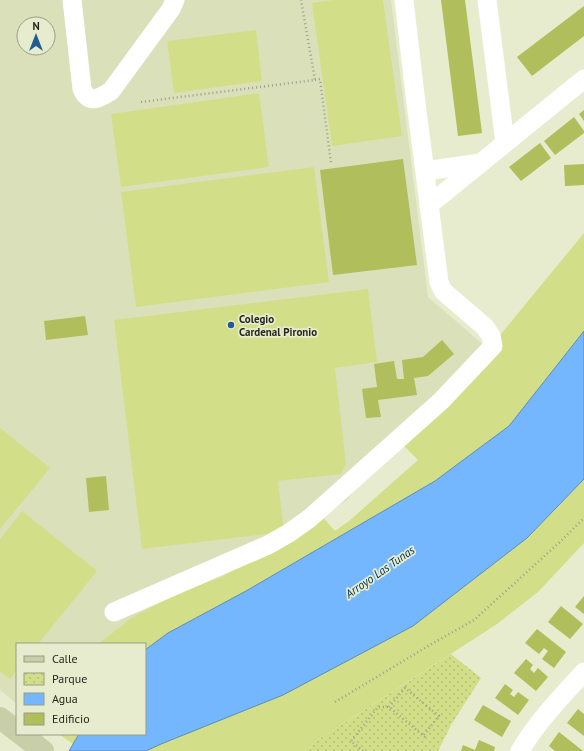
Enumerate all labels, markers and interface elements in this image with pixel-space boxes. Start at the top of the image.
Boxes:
north arrow [16,16,56,56]
text: N [32,19,40,33]
place label: Colegio Cardenal Pironio [239,312,317,339]
marker: Colegio Cardenal Pironio [226,320,236,330]
water label: Arroyo Las Tunas [341,542,418,602]
legend [16,643,146,735]
text: Calle [52,651,78,666]
text: Parque [52,671,87,686]
text: Agua [52,691,78,706]
text: Edificio [52,711,90,726]

